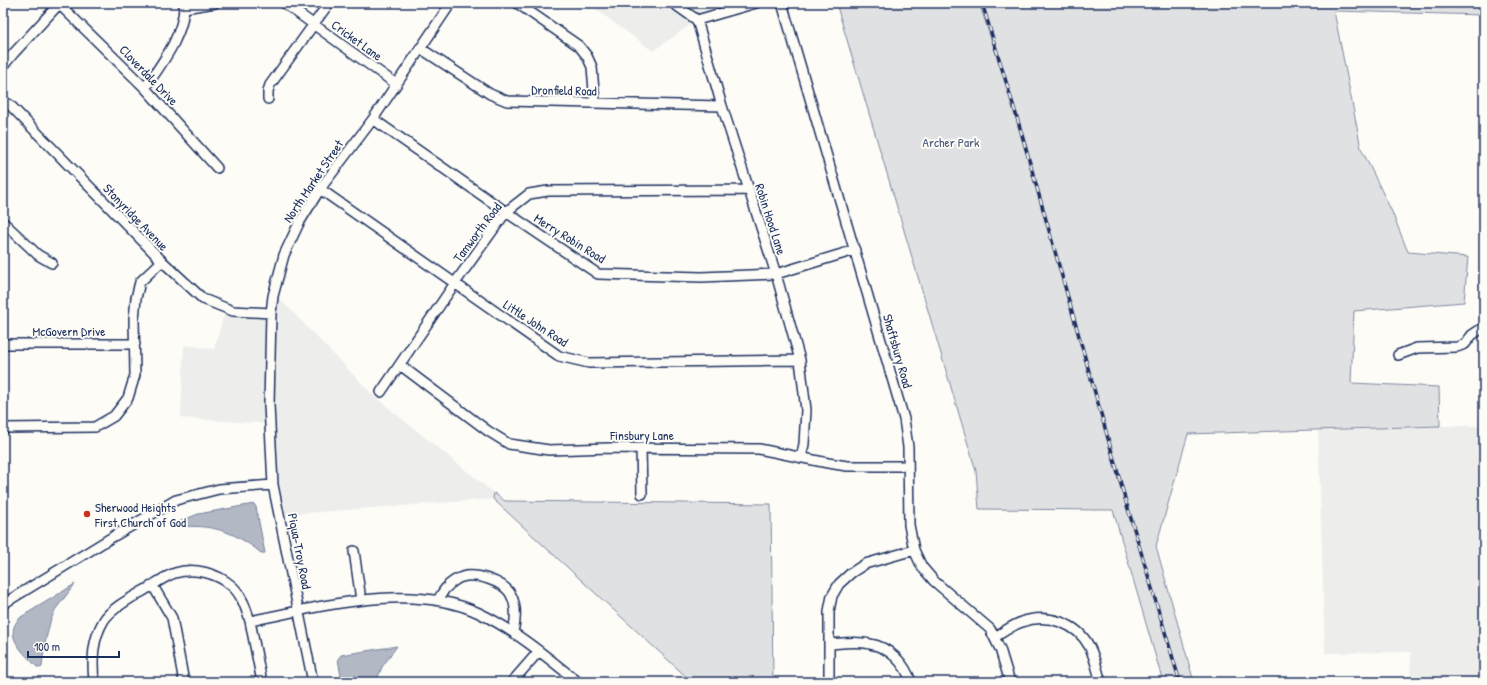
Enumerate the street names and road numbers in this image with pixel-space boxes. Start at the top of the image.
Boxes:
street label: Cricket Lane [328,15,386,65]
street label: Cloverdale Drive [116,41,182,109]
street label: Dronfield Road [531,80,597,100]
street label: North Market Street [279,136,348,226]
street label: Stonyridge Avenue [99,179,173,255]
street label: Robin Hood Lane [751,181,791,257]
street label: Tamworth Road [449,198,505,266]
street label: Merry Robin Road [531,209,609,267]
street label: Little John Road [500,295,572,351]
street label: Shaftsbury Road [879,312,917,390]
street label: McGovern Drive [33,322,105,340]
street label: Finsbury Lane [609,426,674,444]
street label: Piqua-Troy Road [284,512,316,590]

